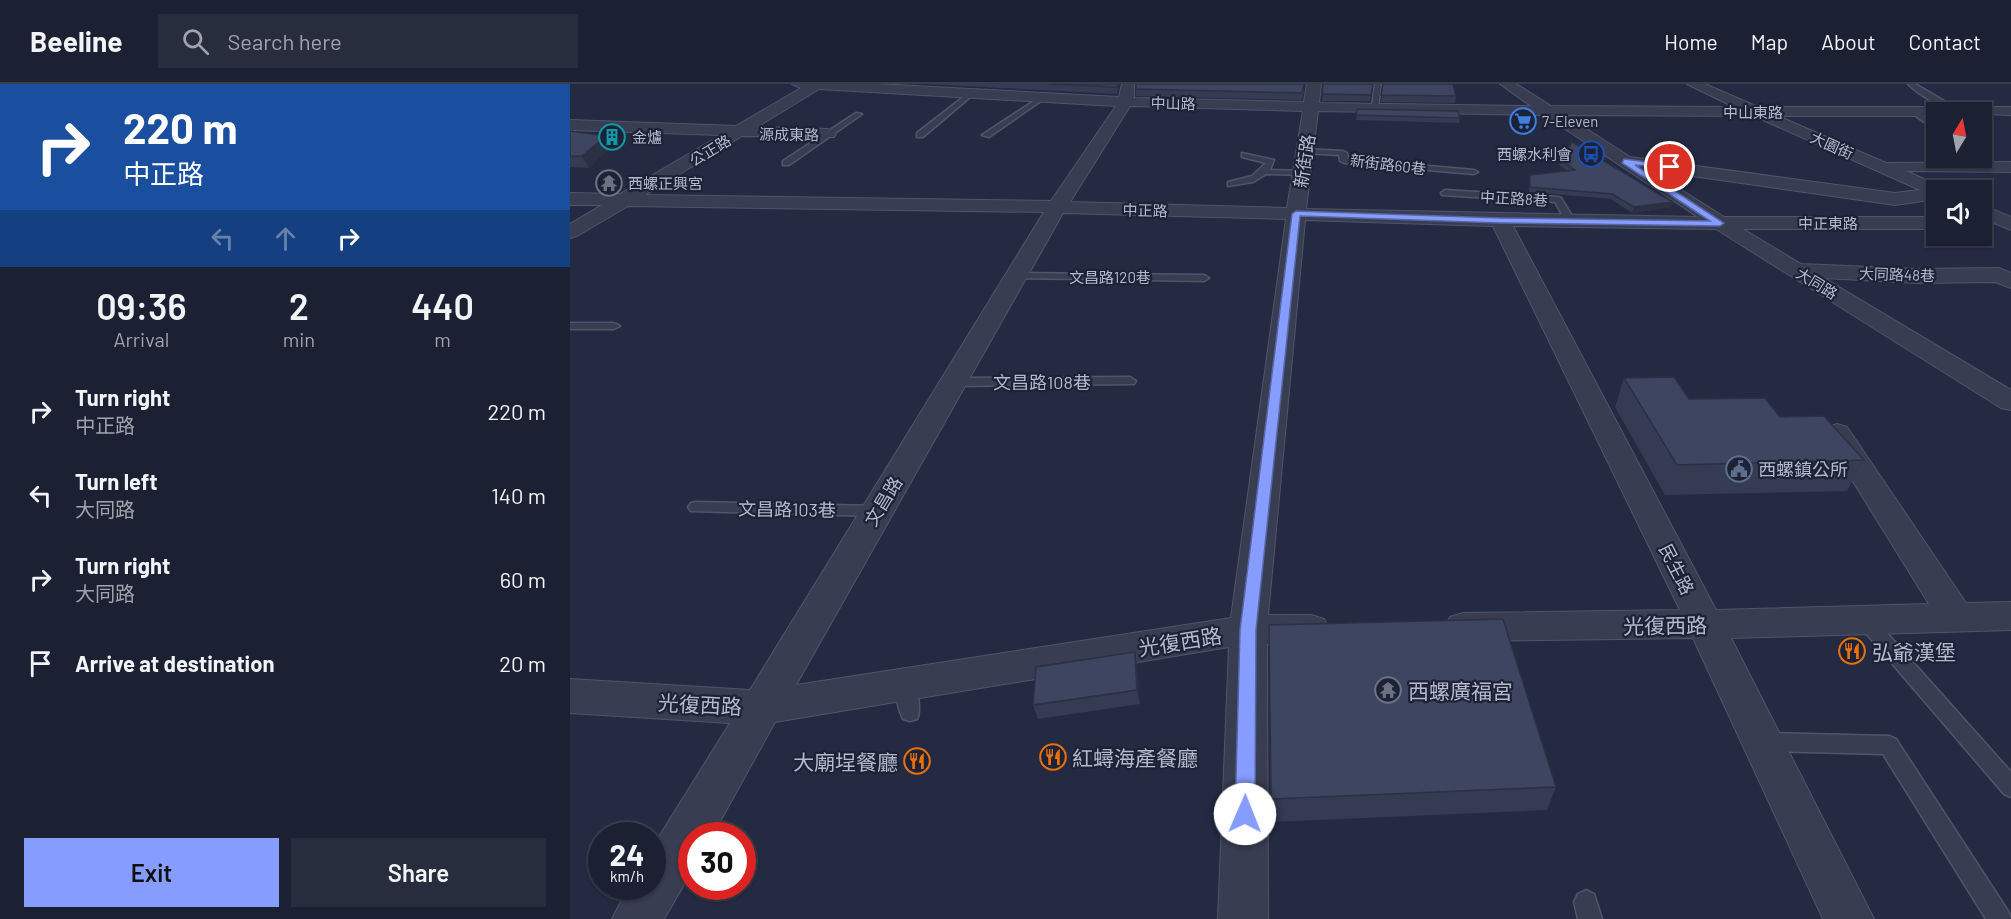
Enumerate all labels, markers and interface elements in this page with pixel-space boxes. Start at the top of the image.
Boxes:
search box [158,14,578,68]
text: Beeline [30,24,122,58]
icon: search [179,25,212,58]
text: Search here [227,28,342,54]
text: Home [1664,29,1718,54]
text: Map [1751,29,1788,54]
text: About [1821,29,1876,54]
text: Contact [1909,29,1981,54]
street label: 中山路 [1150,94,1196,112]
text: 220 m [123,102,237,152]
north arrow [1926,102,1992,168]
map controls [1926,102,1992,246]
street label: 中山東路 [1723,103,1783,121]
supermarket icon: 7-Eleven [1508,106,1538,136]
icon: right [24,108,102,186]
place label: 7-Eleven [1542,112,1598,130]
building icon: 金爐 [597,122,627,152]
street label: 源成東路 [759,124,819,144]
place label: 金爐 [632,128,662,146]
street label: 大園街 [1808,128,1856,162]
street label: 公正路 [686,131,734,169]
street label: 新街路 [1289,133,1319,189]
bus stop icon: 西螺水利會 [1576,139,1606,169]
pin [1644,141,1695,192]
place label: 西螺水利會 [1497,145,1572,163]
street label: 新街路60巷 [1349,150,1427,178]
icon: arrive [1653,150,1686,183]
text: 中正路 [123,157,204,189]
temple icon: 西螺正興宮 [594,168,624,198]
place label: 西螺正興宮 [628,174,703,192]
button: sound [1926,180,1992,246]
street label: 中正路8巷 [1480,187,1548,209]
street label: 中正路 [1122,201,1168,219]
street label: 中正東路 [1798,214,1858,232]
icon: left [206,222,239,255]
icon: ahead [269,222,302,255]
icon: right [332,222,365,255]
street label: 大同路 [1793,263,1841,303]
street label: 大同路48巷 [1859,264,1935,284]
street label: 文昌路120巷 [1069,268,1151,286]
text: 09:36 [96,284,187,327]
text: 2 [289,284,309,327]
text: 440 [411,284,474,327]
text: Arrival [113,327,169,351]
text: min [283,327,315,351]
text: m [434,327,451,351]
street label: 文昌路108巷 [993,371,1091,393]
text: Turn right [75,384,170,410]
icon: right [24,395,57,428]
text: 220 m [487,398,546,424]
text: 中正路 [75,413,135,437]
public building icon: 西螺鎮公所 [1724,454,1754,484]
place label: 西螺鎮公所 [1758,458,1848,480]
text: Turn left [75,468,158,494]
street label: 文昌路 [860,472,906,530]
icon: left [24,479,57,512]
text: 140 m [491,482,546,508]
text: 大同路 [75,497,135,521]
street label: 文昌路103巷 [738,497,836,521]
street label: 民生路 [1655,540,1699,598]
text: Turn right [75,552,170,578]
icon: right [24,563,57,596]
text: 60 m [500,566,546,592]
text: 大同路 [75,581,135,605]
street label: 光復西路 [1623,612,1707,638]
street label: 光復西路 [1137,622,1223,660]
restaurant icon: 弘爺漢堡 [1837,636,1867,666]
place label: 弘爺漢堡 [1872,639,1956,664]
icon: arrive [24,647,57,680]
text: Arrive at destination [75,650,274,676]
text: 20 m [499,650,546,676]
temple icon: 西螺廣福宮 [1373,675,1403,705]
place label: 西螺廣福宮 [1408,678,1513,703]
street label: 光復西路 [657,689,743,719]
restaurant icon: 紅蟳海產餐廳 [1038,742,1068,772]
place label: 紅蟳海產餐廳 [1072,745,1198,770]
restaurant icon: 大廟埕餐廳 [902,746,932,776]
place label: 大廟埕餐廳 [793,749,898,774]
position arrow [1213,782,1277,846]
speed limit sign: 30 [678,822,756,900]
text: 24 [610,836,644,872]
button: Exit [24,838,279,907]
button: Share [291,838,546,907]
text: km/h [610,867,644,885]

